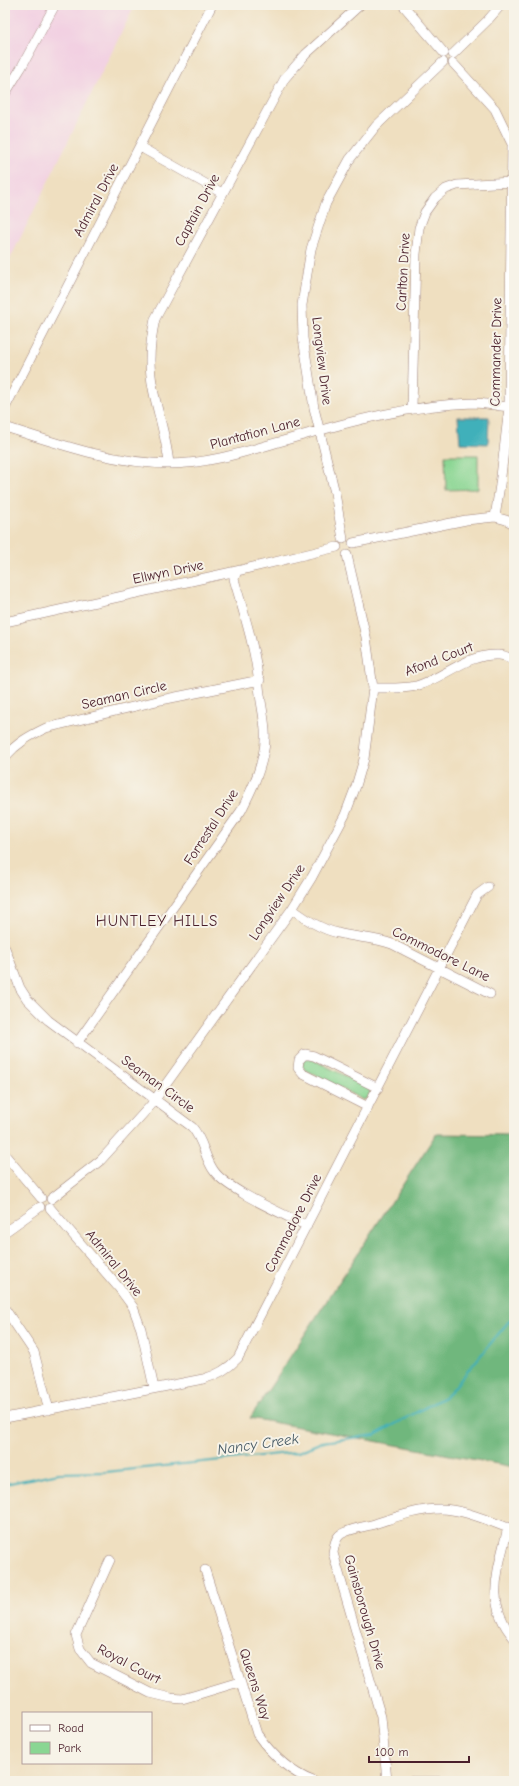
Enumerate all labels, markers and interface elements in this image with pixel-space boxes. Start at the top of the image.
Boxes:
street label: Admiral Drive [70,160,122,240]
street label: Captain Drive [171,171,223,249]
street label: Carlton Drive [392,233,414,311]
street label: Commander Drive [487,297,505,407]
street label: Longview Drive [308,316,336,406]
street label: Plantation Lane [208,413,302,453]
street label: Ellwyn Drive [131,556,205,588]
street label: Afond Court [402,638,476,680]
street label: Seaman Circle [80,677,168,713]
street label: Forrestal Drive [180,786,242,868]
street label: Longview Drive [245,861,309,943]
district label: HUNTLEY HILLS [96,912,218,930]
street label: Commodore Lane [389,923,493,985]
street label: Seaman Circle [118,1052,198,1116]
street label: Commodore Drive [261,1171,325,1275]
street label: Admiral Drive [82,1226,146,1300]
water label: Nancy Creek [216,1429,301,1459]
street label: Gainsborough Drive [340,1553,390,1671]
street label: Royal Court [94,1640,164,1688]
street label: Queens Way [235,1646,275,1723]
legend [22,1712,152,1764]
text: Road [58,1721,84,1735]
scale bar [369,1738,469,1764]
text: Park [58,1741,81,1755]
text: 100 m [375,1745,408,1759]

